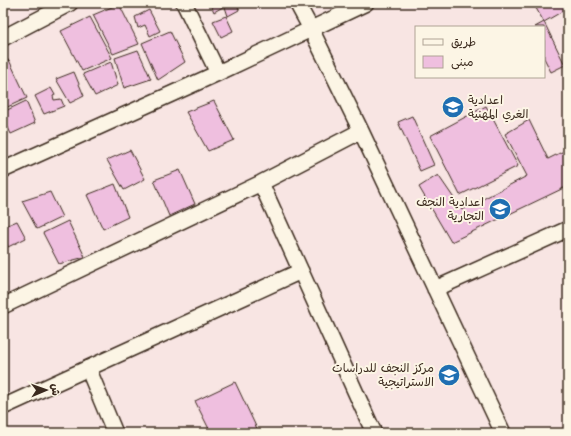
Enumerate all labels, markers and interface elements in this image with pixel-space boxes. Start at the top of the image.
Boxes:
legend [415,26,545,78]
text: طريق [451,34,476,50]
text: مبنى [451,54,474,70]
place label: اعدادية الغري المهنية [468,92,528,123]
school or university icon: اعدادية الغري المهنية [440,94,466,120]
place label: اعدادية النجف التجارية [416,194,484,224]
school or university icon: اعدادية النجف التجارية [487,196,513,222]
place label: مركز النجف للدراسات الاستراتيجية [332,360,434,390]
school or university icon: مركز النجف للدراسات الاستراتيجية [436,362,462,388]
north arrow [26,370,66,410]
text: ش [48,383,63,396]

